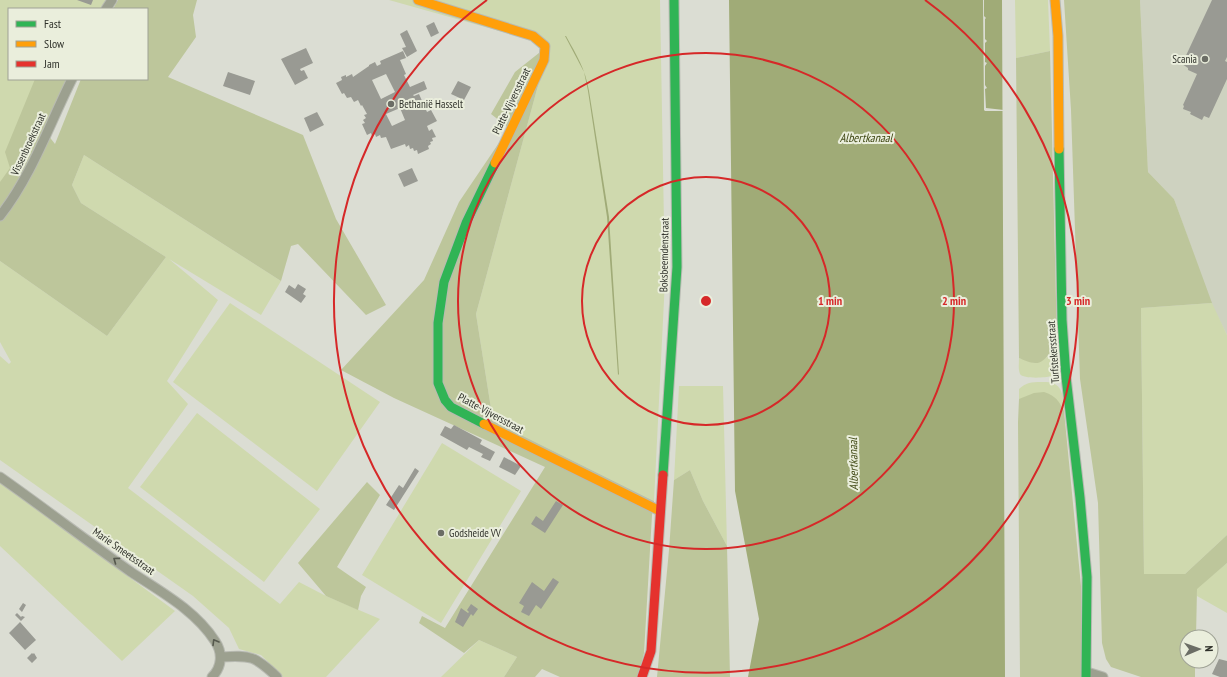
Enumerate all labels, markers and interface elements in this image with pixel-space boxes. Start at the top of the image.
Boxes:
legend [8,8,148,80]
text: Fast [44,16,62,31]
text: Slow [44,36,65,51]
place label: Scania [1172,52,1197,66]
marker: Scania [1200,54,1210,64]
text: Jam [43,56,60,71]
street label: Platte-Vijversstraat [489,65,533,137]
place label: Bethanië Hasselt [399,97,463,111]
marker: Bethanië Hasselt [386,99,396,109]
street label: Vissenbroekstraat [7,111,49,178]
water label: Albertkanaal [840,130,894,145]
street label: Boksbeemdenstraat [656,218,672,292]
text: 1 min [818,293,842,308]
text: 2 min [942,293,966,308]
text: 3 min [1066,293,1090,308]
centre of rings [699,294,713,308]
street label: Turfstekersstraat [1044,320,1062,384]
street label: Platte-Vijversstraat [456,390,526,436]
water label: Albertkanaal [845,436,861,490]
street label: Marie Smeetsstraat [90,524,158,578]
place label: Godsheide VV [449,526,502,540]
marker: Godsheide VV [436,528,446,538]
one-way arrow [113,558,120,565]
north arrow [1179,629,1219,669]
one-way arrow [212,639,220,646]
text: N [1202,645,1216,652]

